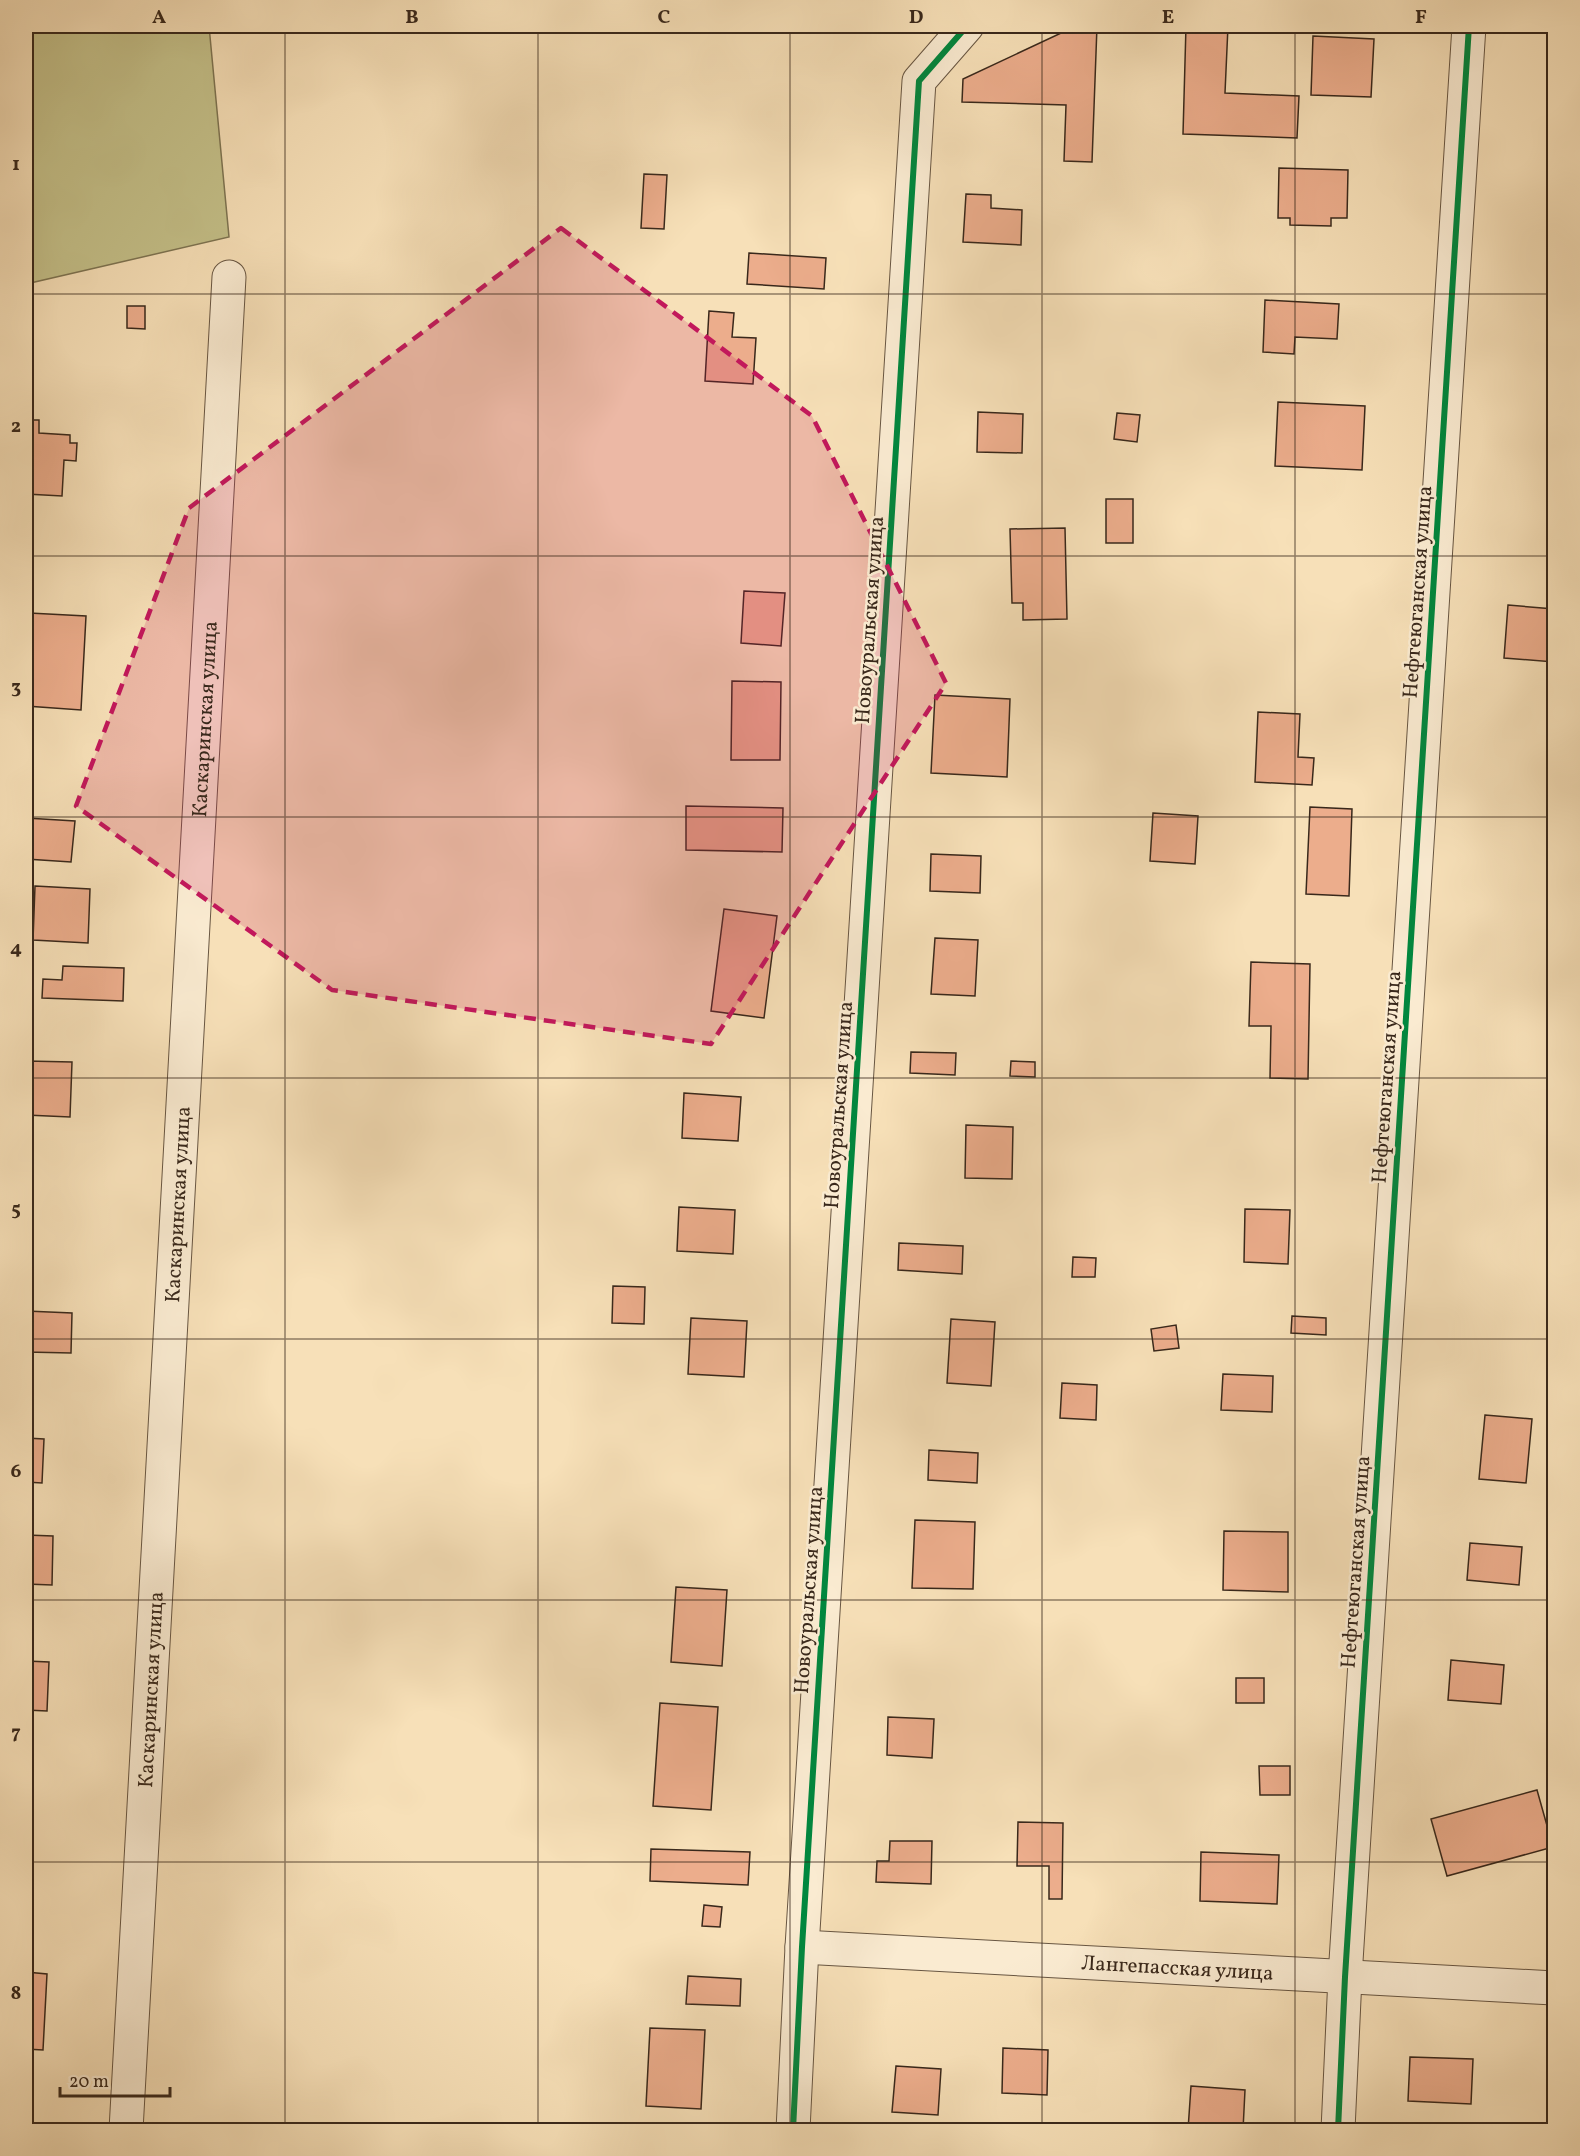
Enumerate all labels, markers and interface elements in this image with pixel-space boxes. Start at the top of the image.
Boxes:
text: A [152,4,166,32]
text: B [405,4,419,32]
text: C [658,4,671,32]
text: D [909,4,923,32]
text: E [1162,4,1174,32]
text: F [1415,4,1427,32]
text: 1 [12,151,20,179]
text: 2 [11,413,21,441]
street label: Нефтеюганская улица [1397,485,1440,699]
street label: Новоуральская улица [849,515,892,725]
street label: Каскаринская улица [186,620,226,818]
text: 3 [11,674,21,702]
text: 4 [10,935,22,963]
street label: Нефтеюганская улица [1366,970,1409,1184]
street label: Новоуральская улица [818,1000,861,1210]
street label: Каскаринская улица [159,1105,199,1304]
text: 5 [11,1196,21,1224]
street label: Нефтеюганская улица [1335,1455,1378,1669]
text: 6 [11,1458,22,1486]
street label: Новоуральская улица [788,1485,831,1695]
street label: Каскаринская улица [132,1591,172,1789]
text: 7 [11,1719,21,1747]
street label: Лангепасская улица [1080,1949,1274,1989]
text: 8 [11,1980,21,2008]
scale bar [60,2060,170,2098]
text: 20 m [69,2070,109,2095]

